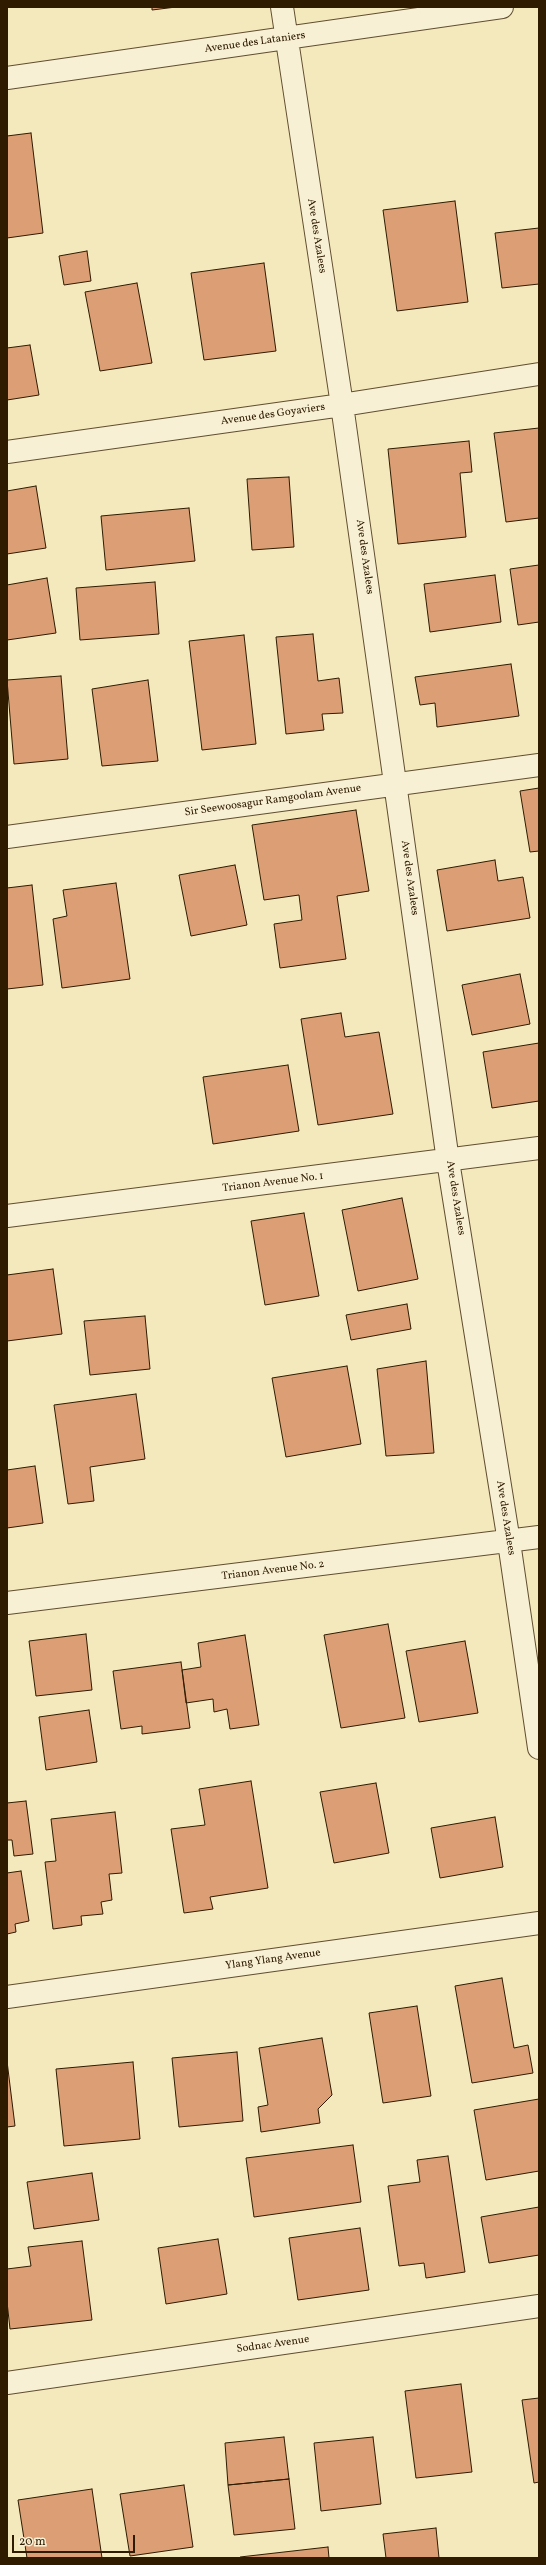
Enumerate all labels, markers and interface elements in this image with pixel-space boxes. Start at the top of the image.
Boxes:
street label: Avenue des Lataniers [204,29,306,57]
street label: Ave des Azalees [304,198,328,274]
street label: Avenue des Goyaviers [220,401,326,429]
street label: Ave des Azalees [352,519,376,595]
street label: Sir Seewoosagur Ramgoolam Avenue [184,782,362,820]
street label: Ave des Azalees [397,840,421,916]
street label: Ave des Azalees [443,1160,467,1236]
street label: Trianon Avenue No. 1 [222,1170,324,1196]
street label: Ave des Azalees [493,1480,517,1556]
street label: Trianon Avenue No. 2 [221,1558,325,1584]
street label: Ylang Ylang Avenue [224,1947,322,1973]
street label: Sodnac Avenue [236,2333,310,2357]
scale bar [14,2527,137,2553]
text: 20 m [19,2534,46,2550]

